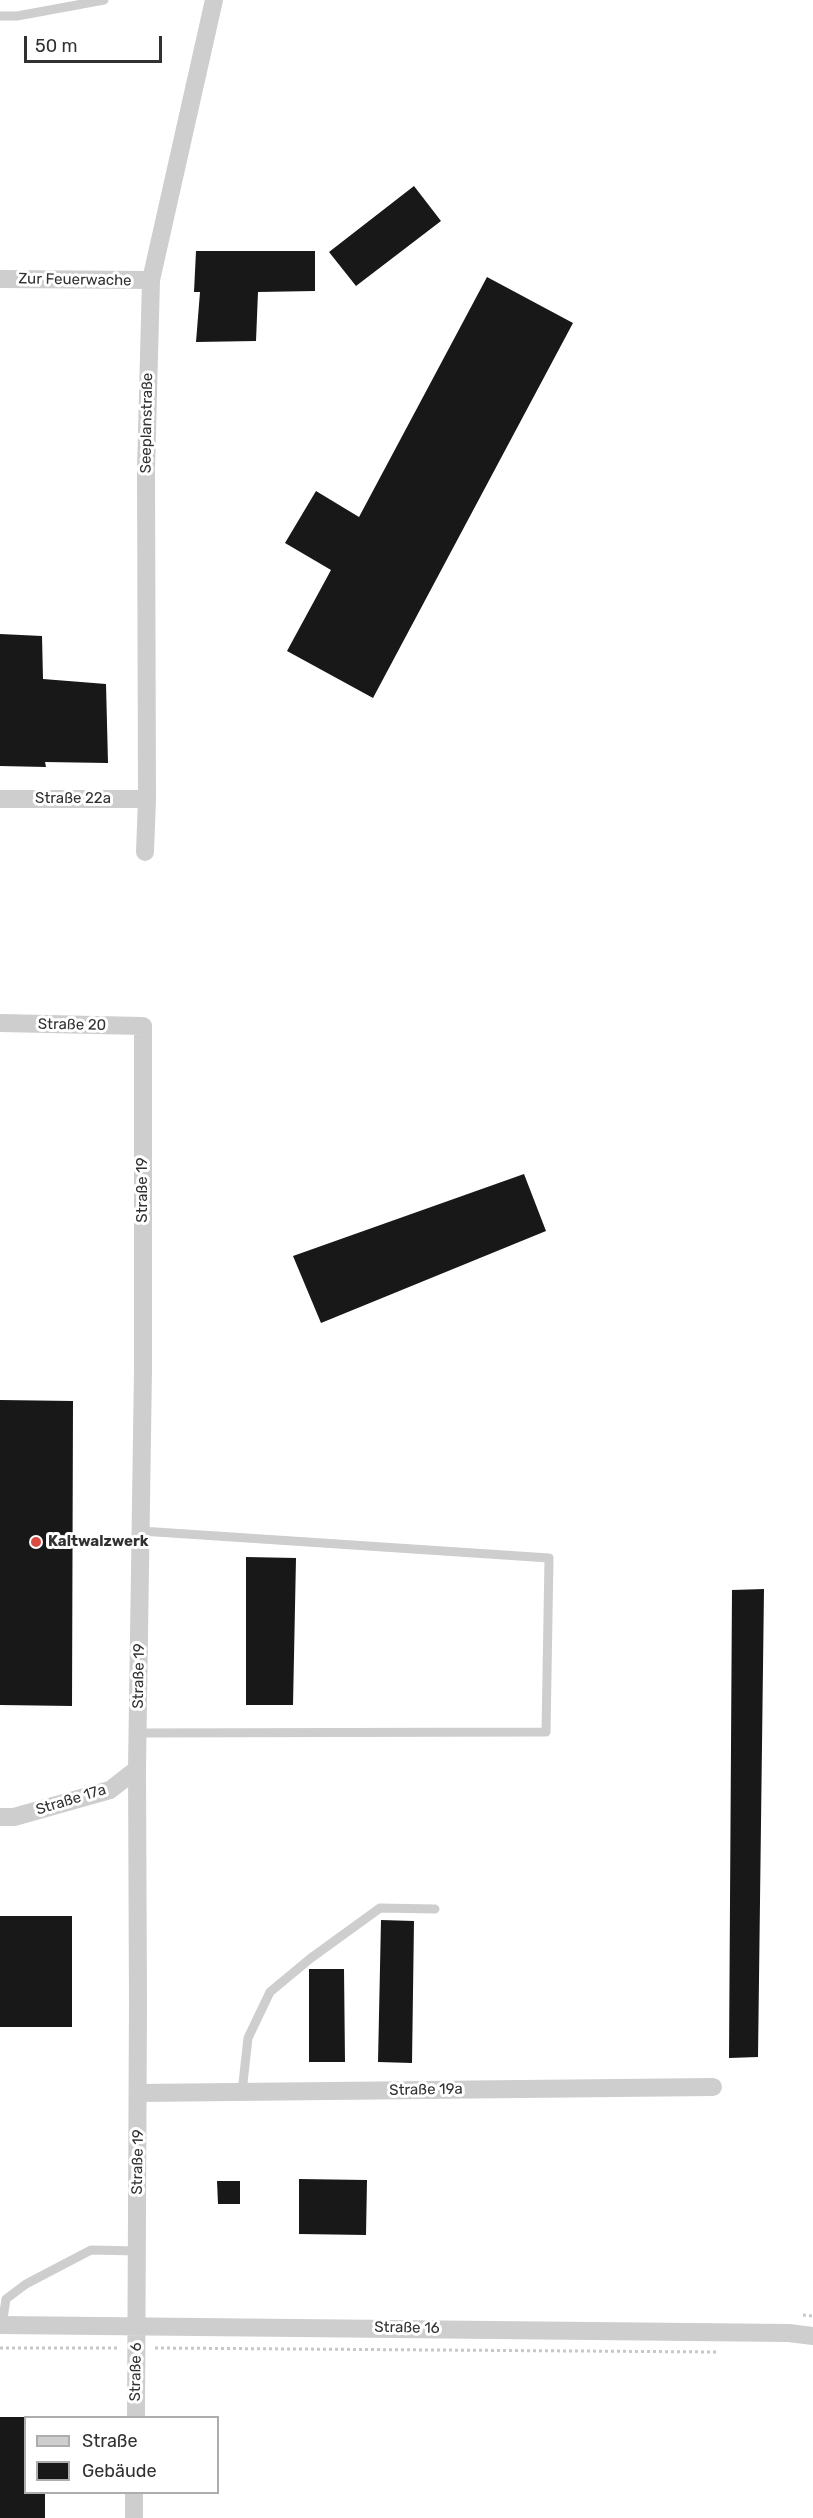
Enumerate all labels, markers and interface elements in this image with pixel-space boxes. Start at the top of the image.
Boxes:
scale bar [27,24,165,62]
text: 50 m [35,35,78,57]
street label: Zur Feuerwache [18,270,132,290]
street label: Seeplanstraße [137,373,157,473]
street label: Straße 22a [35,790,111,808]
street label: Straße 20 [38,1015,106,1035]
street label: Straße 19 [134,1157,152,1223]
place label: Kaltwalzwerk [48,1533,149,1551]
marker: Kaltwalzwerk [29,1535,43,1549]
street label: Straße 19 [129,1643,149,1709]
street label: Straße 17a [34,1781,108,1819]
street label: Straße 19a [389,2080,463,2100]
street label: Straße 19 [128,2129,148,2195]
street label: Straße 16 [374,2318,440,2338]
street label: Straße 6 [126,2342,146,2402]
legend [24,2416,219,2494]
text: Straße [82,2430,138,2452]
text: Gebäude [82,2460,157,2482]

